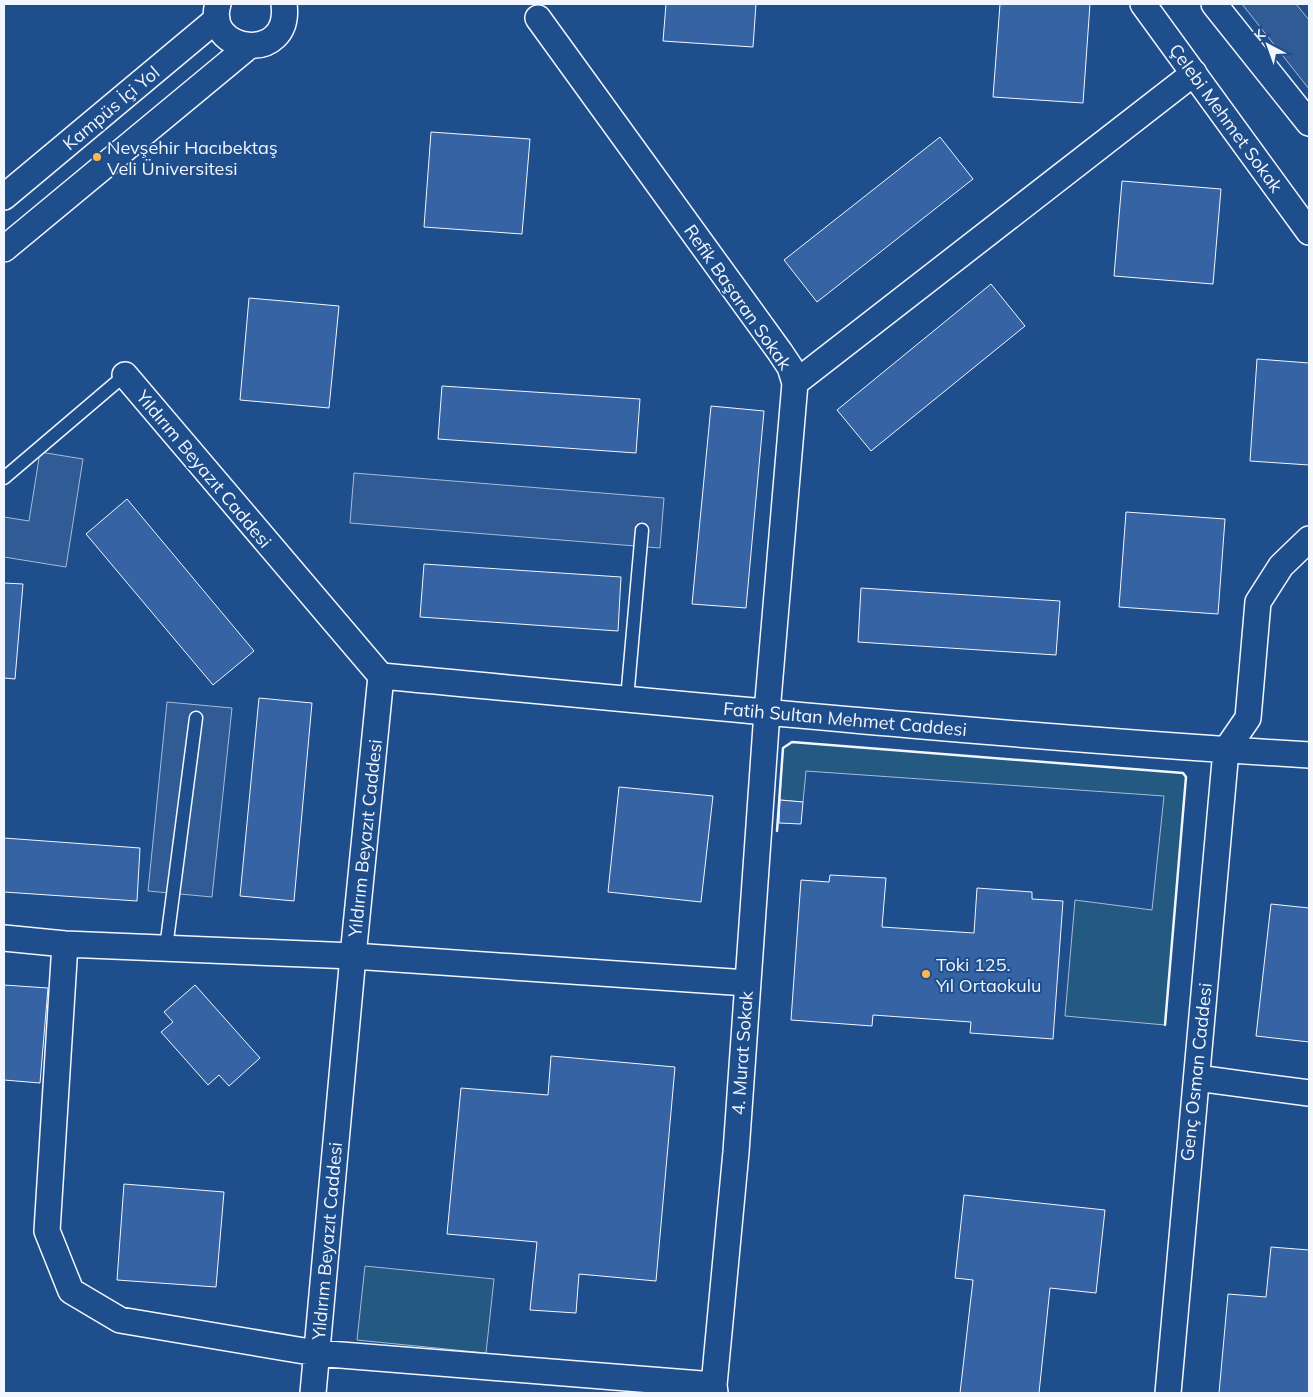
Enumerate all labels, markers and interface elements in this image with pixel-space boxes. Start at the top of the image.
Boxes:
north arrow [1243,20,1293,70]
text: K [1250,25,1269,45]
street label: Çelebi Mehmet Sokak [1164,39,1288,198]
street label: Kampüs İçi Yol [58,61,164,155]
place label: Nevşehir Hacıbektaş Veli Üniversitesi [107,136,278,180]
marker: Nevşehir Hacıbektaş Veli Üniversitesi [91,151,103,163]
street label: Refik Başaran Sokak [679,220,797,375]
street label: Yıldırım Beyazıt Caddesi [131,385,277,552]
street label: Fatih Sultan Mehmet Caddesi [722,697,968,741]
street label: Yıldırım Beyazıt Caddesi [343,738,387,939]
place label: Toki 125. Yıl Ortaokulu [935,953,1041,997]
marker: Toki 125. Yıl Ortaokulu [920,968,932,980]
street label: Genç Osman Caddesi [1175,982,1217,1162]
street label: 4. Murat Sokak [726,989,758,1116]
street label: Yıldırım Beyazıt Caddesi [307,1141,347,1342]

